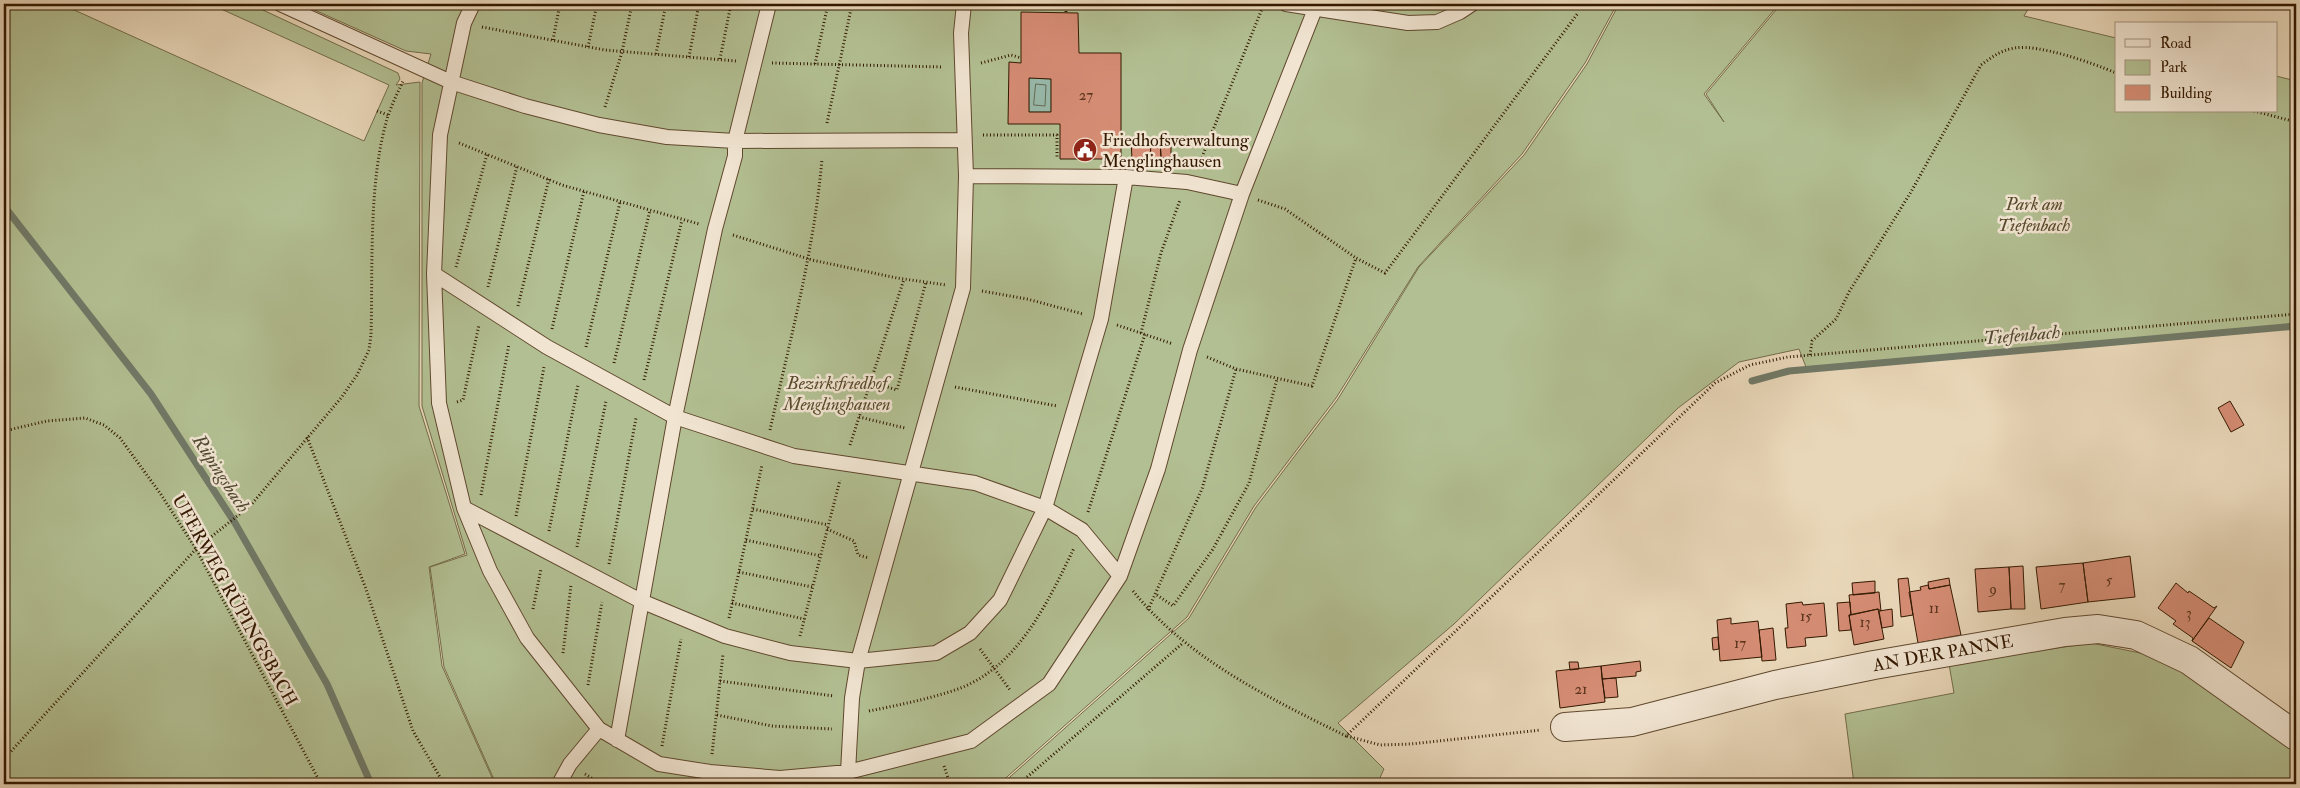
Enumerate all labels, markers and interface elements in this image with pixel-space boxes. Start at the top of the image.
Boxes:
legend [2115,22,2278,112]
text: Road [2160,34,2192,53]
text: Park [2160,58,2187,77]
text: Building [2160,84,2212,103]
house number: 27 [1079,86,1093,105]
place label: Friedhofsverwaltung Menglinghausen [1102,129,1250,173]
public building icon: Friedhofsverwaltung Menglinghausen [1072,137,1098,163]
park label: Park am Tiefenbach [1998,193,2070,237]
water label: Tiefenbach [1983,320,2061,350]
park label: Bezirksfriedhof Menglinghausen [782,372,892,416]
water label: Rüpingsbach [187,429,255,517]
street label: UFERWEG RÜPINGSBACH [167,490,303,710]
house number: 5 [2106,571,2113,590]
house number: 7 [2059,576,2066,595]
house number: 9 [1988,580,1997,599]
house number: 11 [1929,599,1939,618]
house number: 3 [2186,604,2192,623]
house number: 15 [1800,607,1812,626]
house number: 13 [1859,613,1871,632]
street label: AN DER PANNE [1870,630,2015,677]
house number: 17 [1734,634,1746,653]
house number: 21 [1575,680,1587,699]

